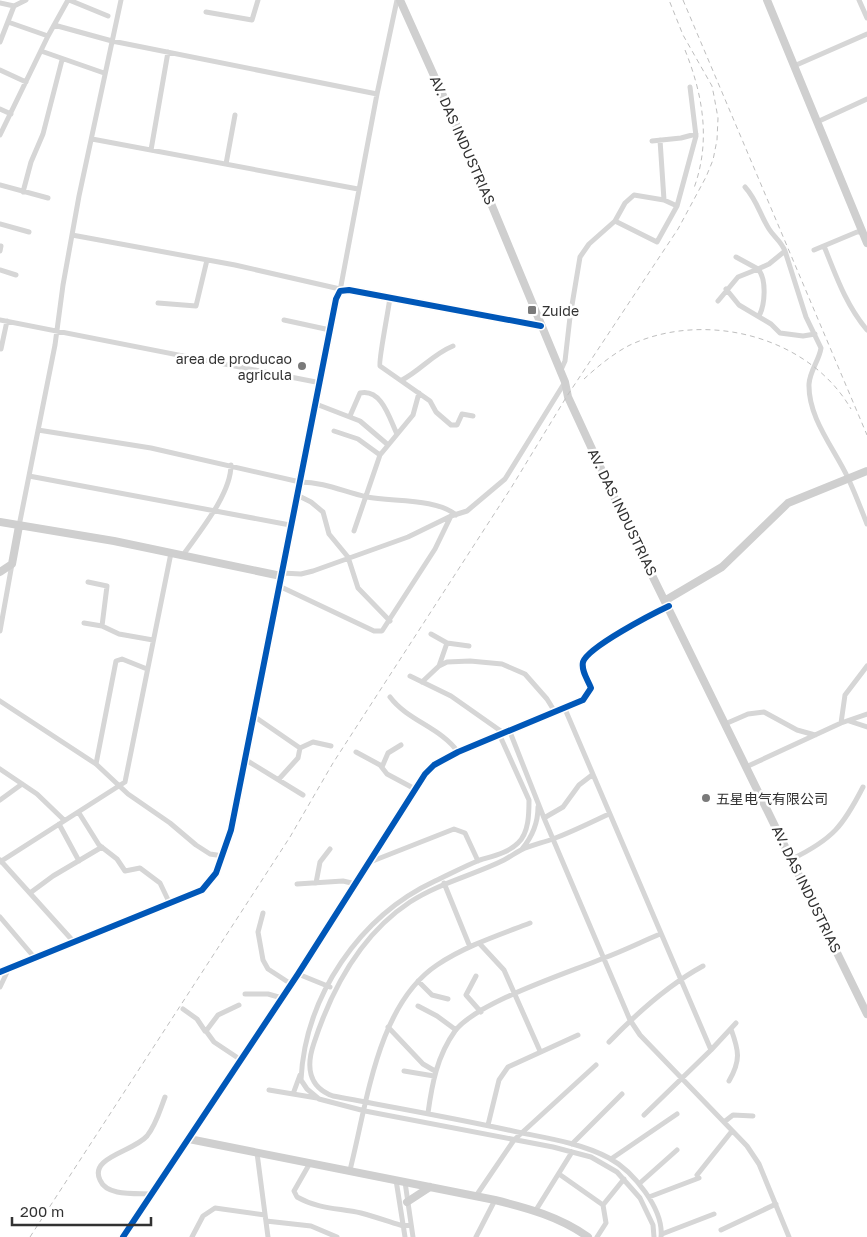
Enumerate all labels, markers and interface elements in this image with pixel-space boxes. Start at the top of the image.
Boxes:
street label: AV. DAS INDUSTRIAS [427,73,499,207]
place label: Zuide [542,302,579,319]
marker: Zuide [526,304,538,316]
place label: area de producao agricula [176,350,292,383]
marker: area de producao agricula [296,360,308,372]
street label: AV. DAS INDUSTRIAS [585,446,661,578]
place label: 五星电气有限公司 [716,790,828,807]
marker: 五星电气有限公司 [700,792,712,804]
street label: AV. DAS INDUSTRIAS [769,823,845,955]
scale bar [12,1194,151,1226]
text: 200 m [20,1202,64,1220]

